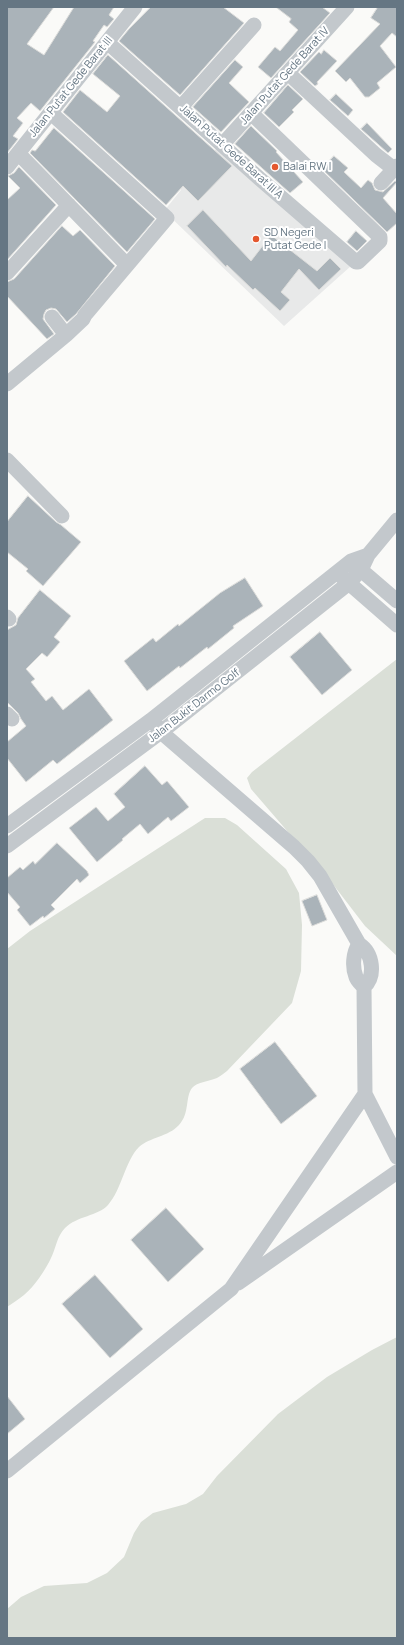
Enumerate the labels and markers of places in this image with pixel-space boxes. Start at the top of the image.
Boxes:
place label: Balai RW I [283,160,331,174]
marker: Balai RW I [270,162,280,172]
place label: SD Negeri Putat Gede I [264,226,326,252]
marker: SD Negeri Putat Gede I [251,234,261,244]

